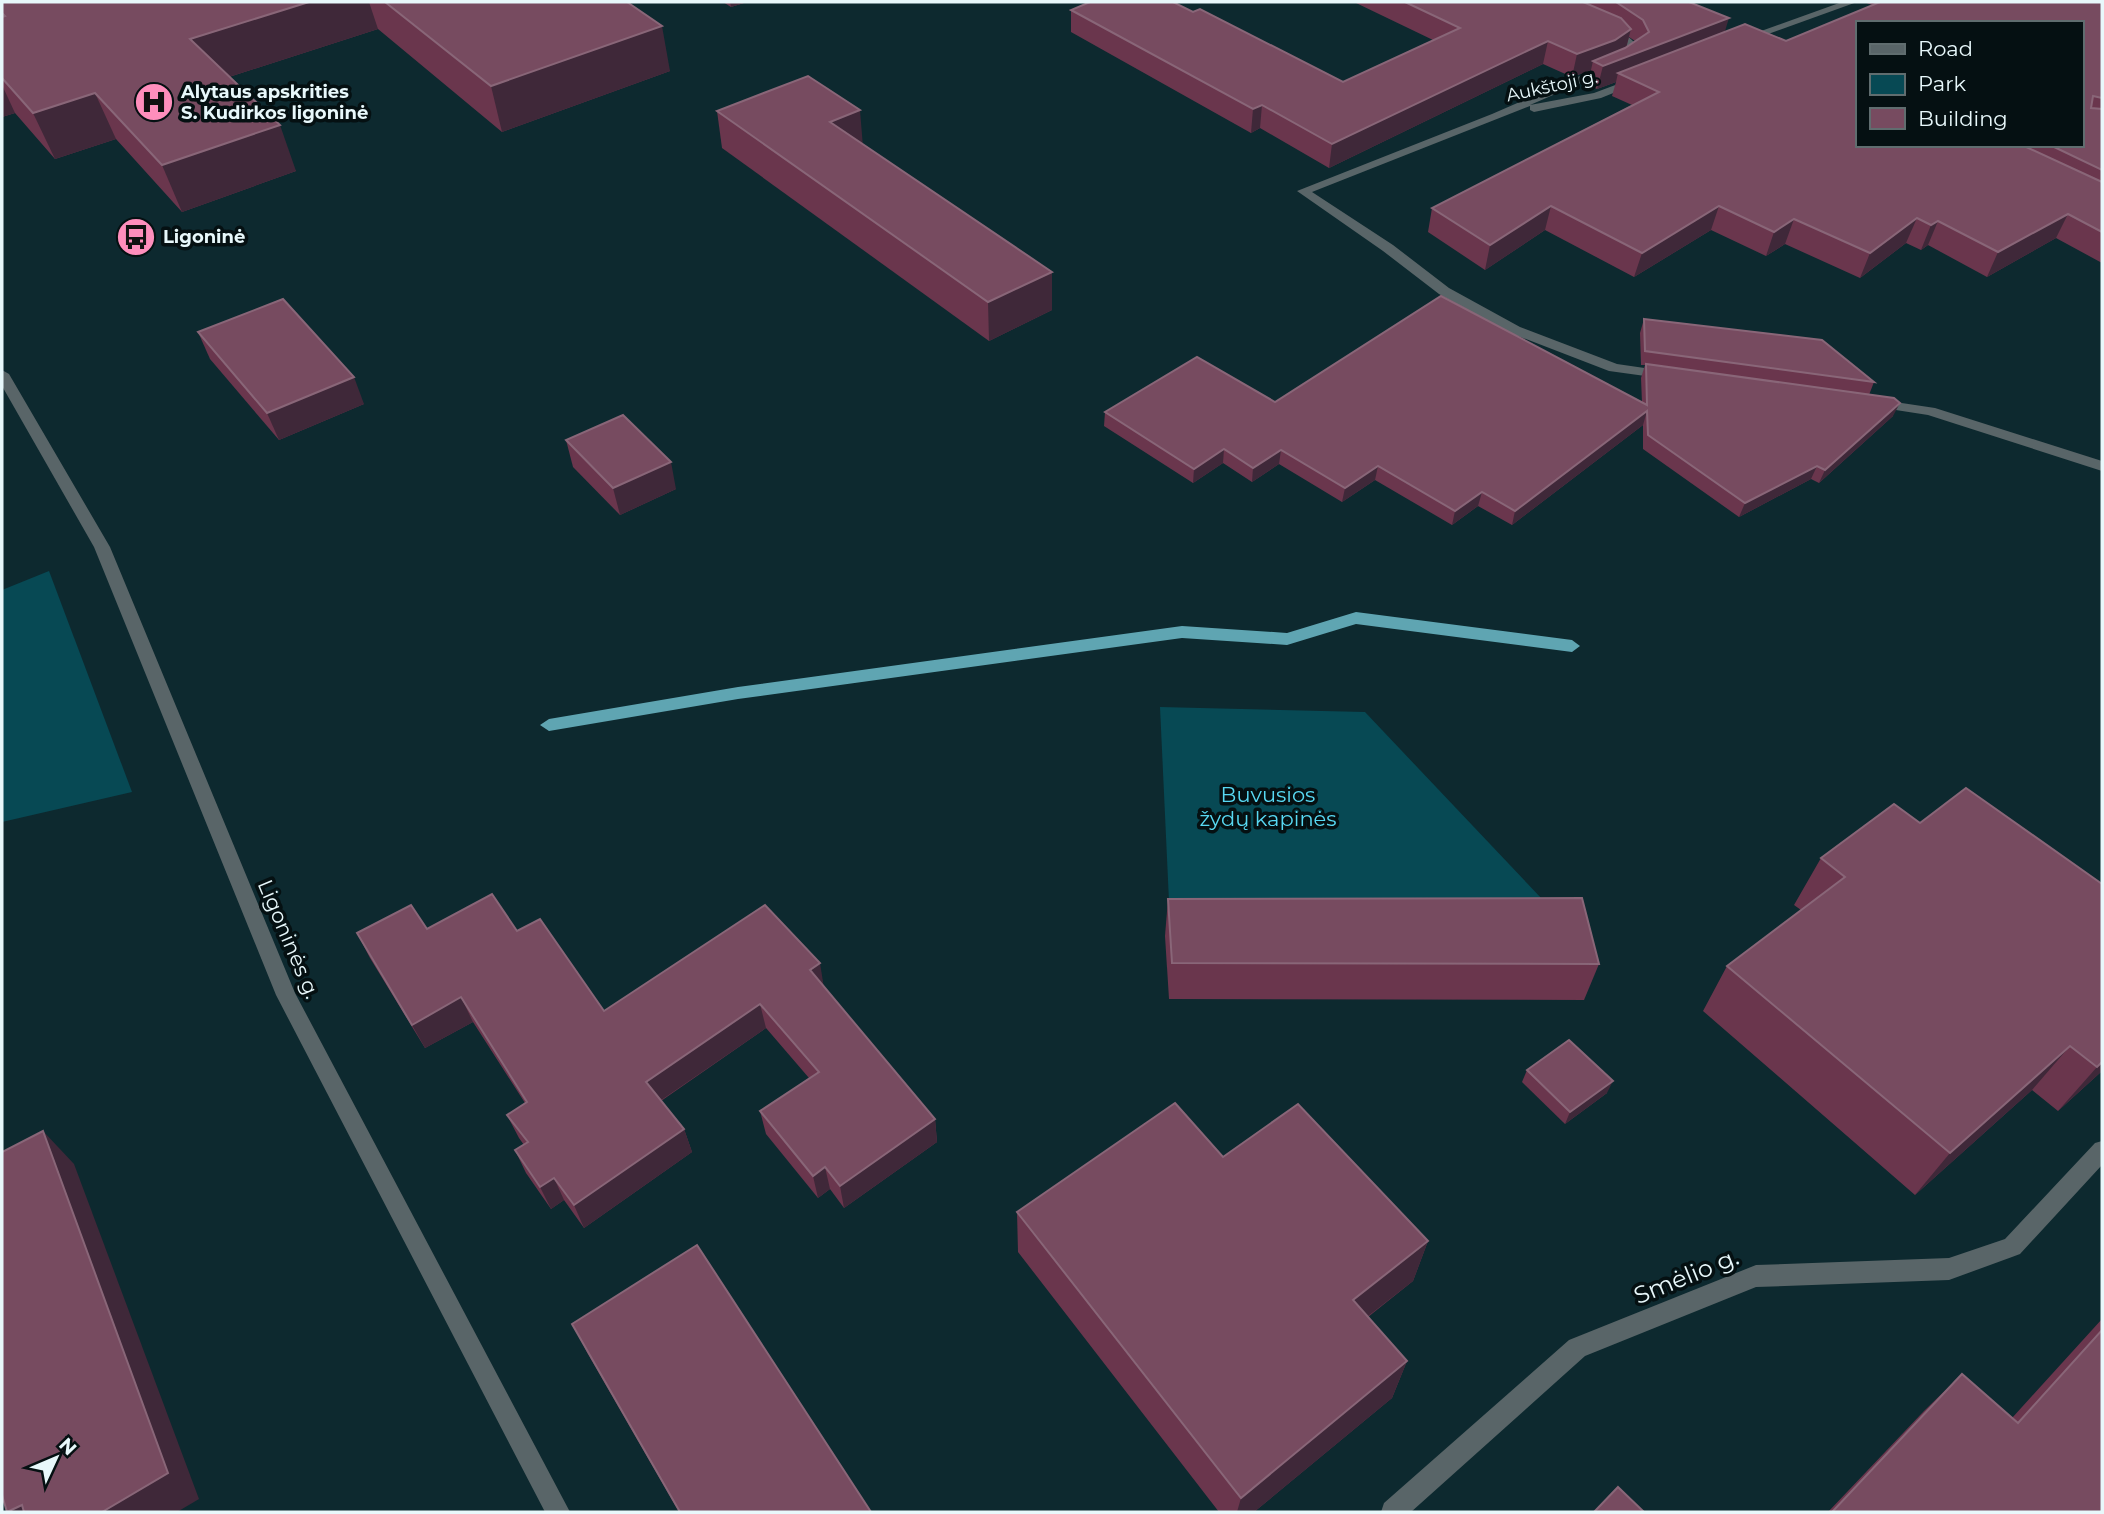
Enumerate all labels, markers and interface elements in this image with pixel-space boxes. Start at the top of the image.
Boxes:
legend [1856,21,2083,147]
text: Road [1918,36,1973,61]
street label: Aukštoji g. [1504,66,1600,106]
text: Park [1918,71,1966,96]
hospital icon: Alytaus apskrities S. Kudirkos ligoninė [133,81,175,123]
place label: Alytaus apskrities S. Kudirkos ligoninė [180,81,368,124]
text: Building [1918,106,2008,131]
bus stop icon: Ligoninė [115,216,157,258]
place label: Ligoninė [163,226,245,248]
park label: Buvusios žydų kapinės [1199,782,1337,831]
street label: Ligoninės g. [253,876,325,1002]
street label: Smėlio g. [1629,1242,1743,1310]
north arrow [21,1423,91,1493]
text: N [54,1433,81,1460]

